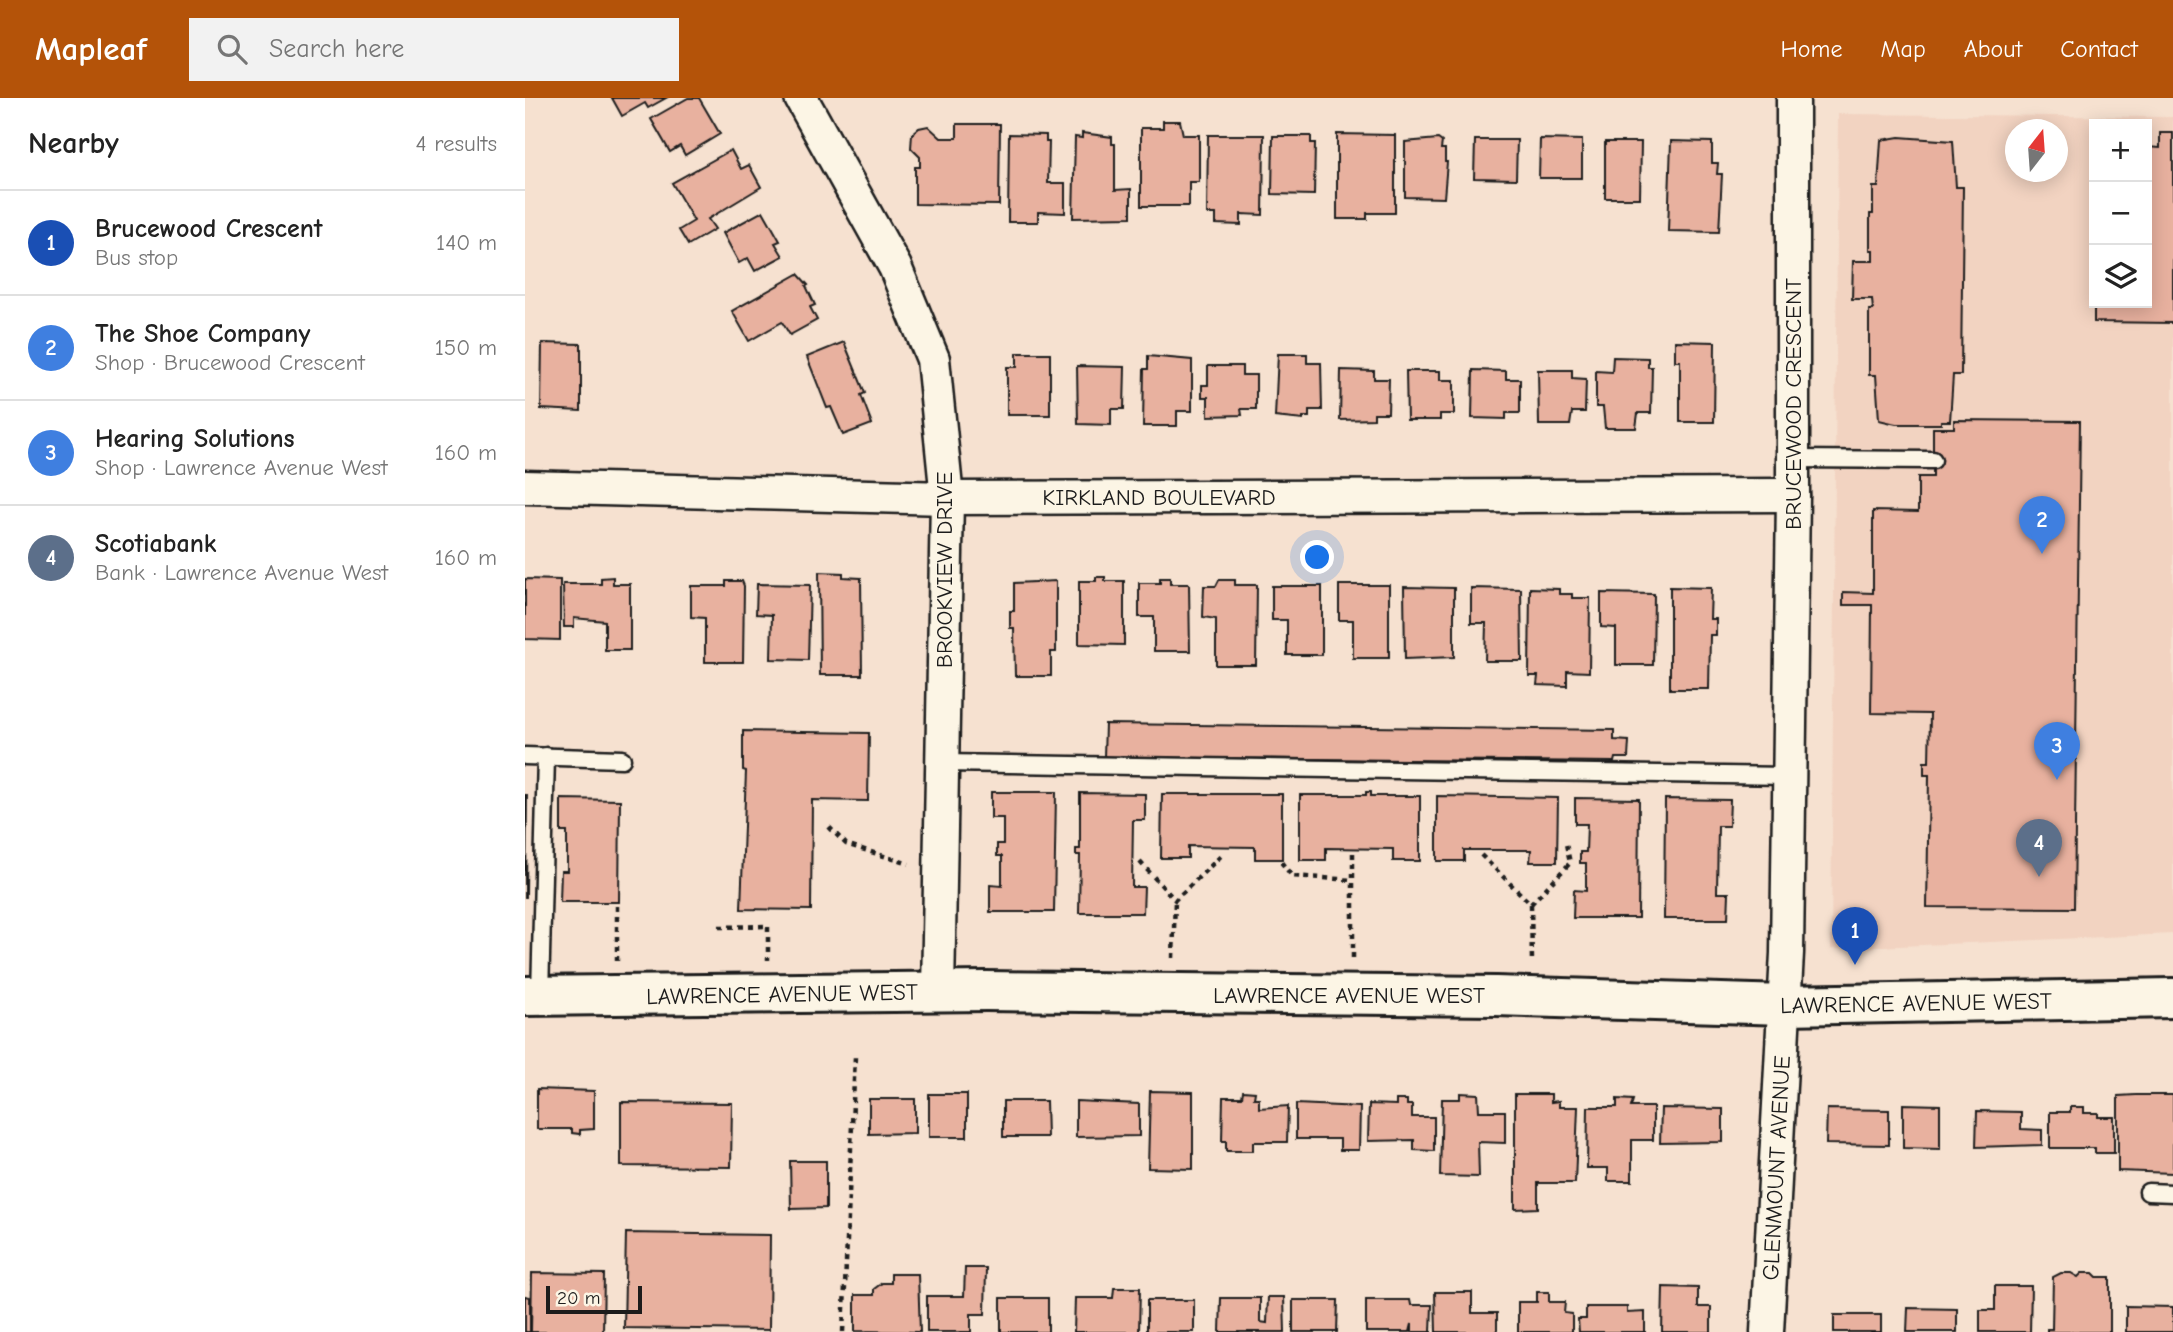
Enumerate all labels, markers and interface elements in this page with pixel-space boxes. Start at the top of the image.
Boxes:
search box [189,18,679,81]
text: Mapleaf [35,30,147,68]
icon: search [213,30,251,68]
text: Search here [269,34,404,64]
text: Home [1781,35,1842,63]
text: Map [1880,35,1926,63]
text: About [1964,35,2022,63]
text: Contact [2060,35,2138,63]
north arrow [2005,119,2068,182]
map controls [2089,119,2152,308]
button: + [2089,119,2152,182]
text: Nearby [28,126,119,161]
text: 4 results [415,130,497,157]
button: − [2089,182,2152,245]
text: Brucewood Crescent [95,214,322,244]
text: 1 [46,229,56,256]
text: 140 m [436,229,497,256]
text: Bus stop [95,244,178,271]
button: layers [2089,245,2152,308]
street label: BRUCEWOOD CRESCENT [1780,278,1807,530]
text: The Shoe Company [95,319,310,349]
text: 2 [45,334,57,361]
text: 150 m [435,334,497,361]
text: Shop · Brucewood Crescent [95,349,365,376]
text: Hearing Solutions [95,424,295,454]
text: 3 [45,439,57,466]
text: 160 m [435,439,497,466]
text: Shop · Lawrence Avenue West [95,454,388,481]
street label: BROOKVIEW DRIVE [931,472,958,668]
street label: KIRKLAND BOULEVARD [1042,484,1276,511]
pin: 2 [2019,496,2065,554]
text: Scotiabank [95,529,216,559]
your location [1300,540,1334,574]
text: 4 [46,544,56,571]
text: 160 m [435,544,497,571]
text: Bank · Lawrence Avenue West [95,559,388,586]
pin: 3 [2034,722,2080,780]
pin: 4 [2016,819,2062,877]
pin: 1 [1832,907,1878,965]
street label: LAWRENCE AVENUE WEST [646,979,918,1010]
street label: LAWRENCE AVENUE WEST [1213,982,1485,1009]
street label: LAWRENCE AVENUE WEST [1780,988,2052,1019]
street label: GLENMOUNT AVENUE [1757,1055,1796,1281]
scale bar [546,1283,642,1315]
text: 20 m [557,1287,601,1309]

